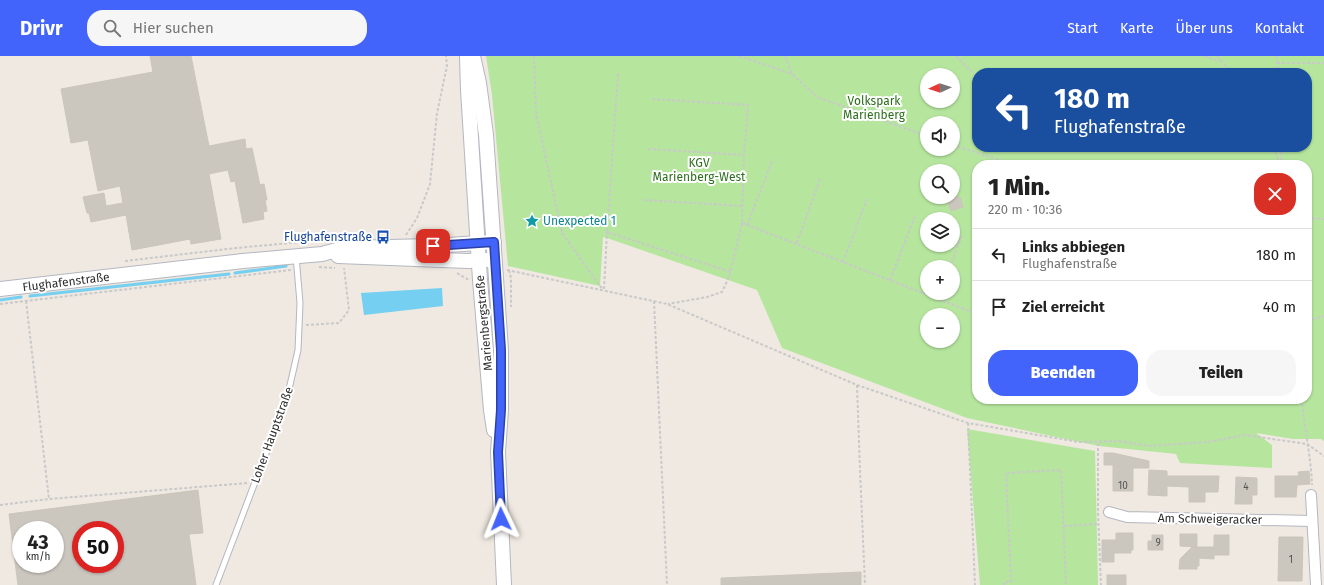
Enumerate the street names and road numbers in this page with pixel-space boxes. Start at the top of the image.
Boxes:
street label: Flughafenstraße [22,270,110,294]
street label: Marienbergstraße [473,275,495,371]
street label: Loher Hauptstraße [248,385,296,485]
street label: Am Schweigeracker [1158,511,1263,527]

